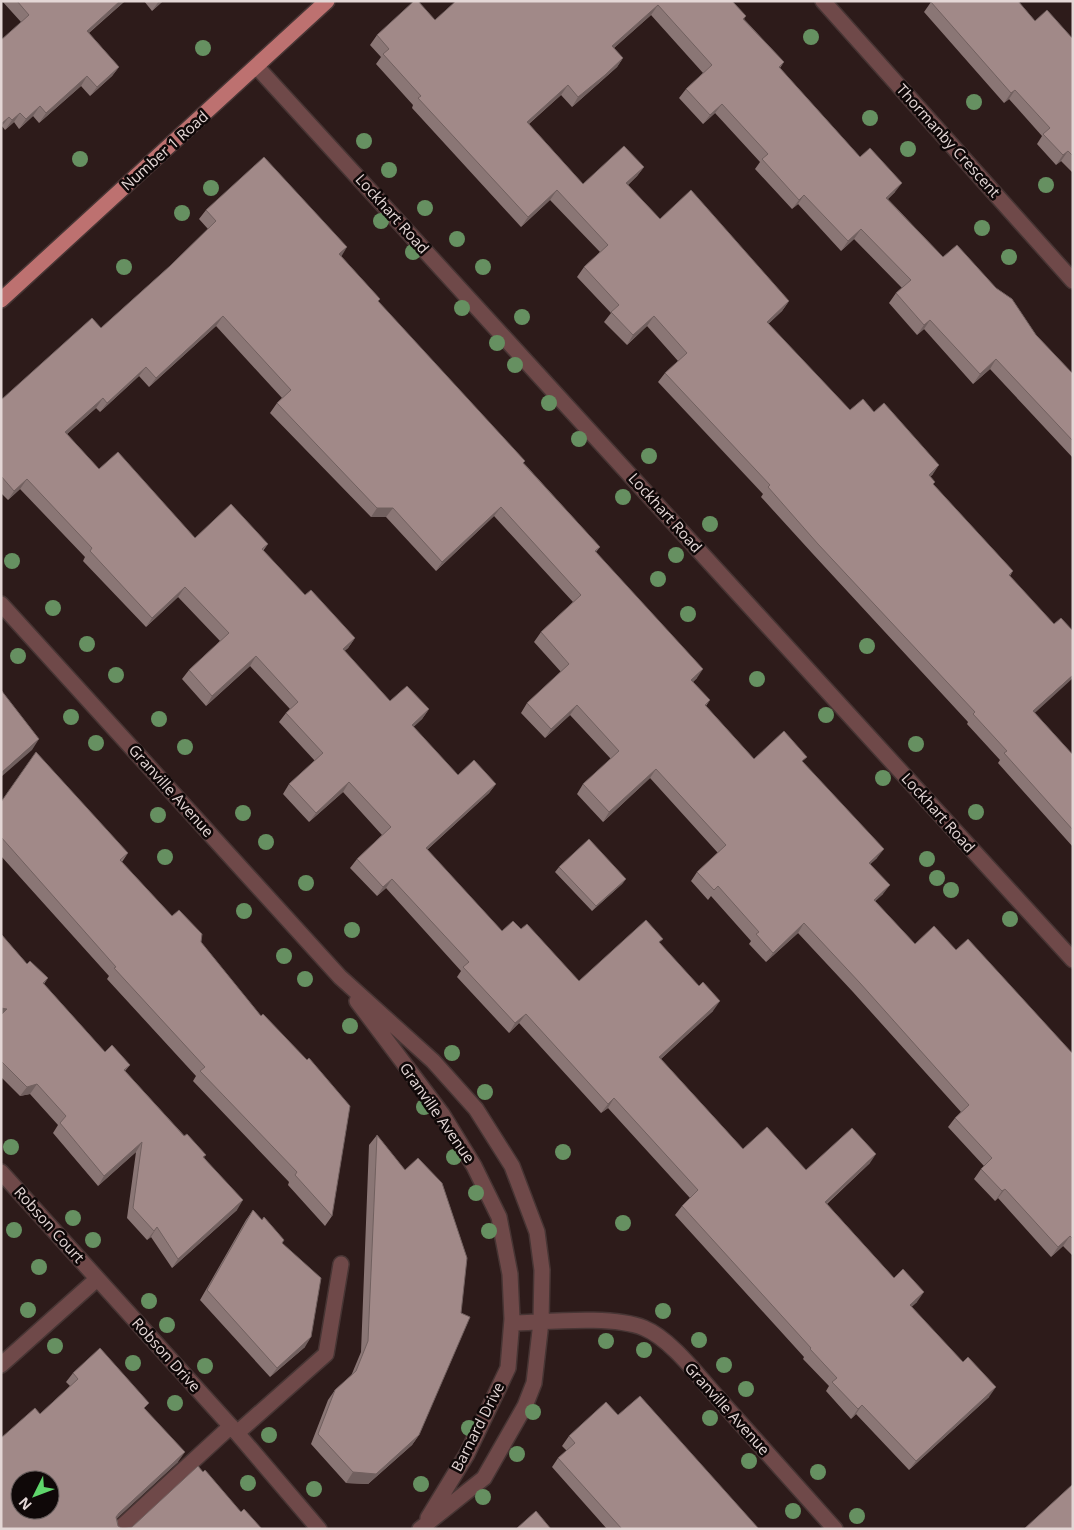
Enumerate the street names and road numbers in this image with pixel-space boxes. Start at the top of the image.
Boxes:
street label: Thormanby Crescent [892,79,1005,201]
street label: Number 1 Road [117,106,212,195]
street label: Lockhart Road [352,169,434,257]
street label: Lockhart Road [625,468,707,556]
street label: Granville Avenue [125,740,219,841]
street label: Lockhart Road [898,768,980,856]
street label: Granville Avenue [396,1058,480,1166]
street label: Robson Court [10,1182,89,1267]
street label: Robson Drive [128,1313,205,1396]
street label: Granville Avenue [681,1358,775,1459]
street label: Barnard Drive [446,1379,508,1475]

